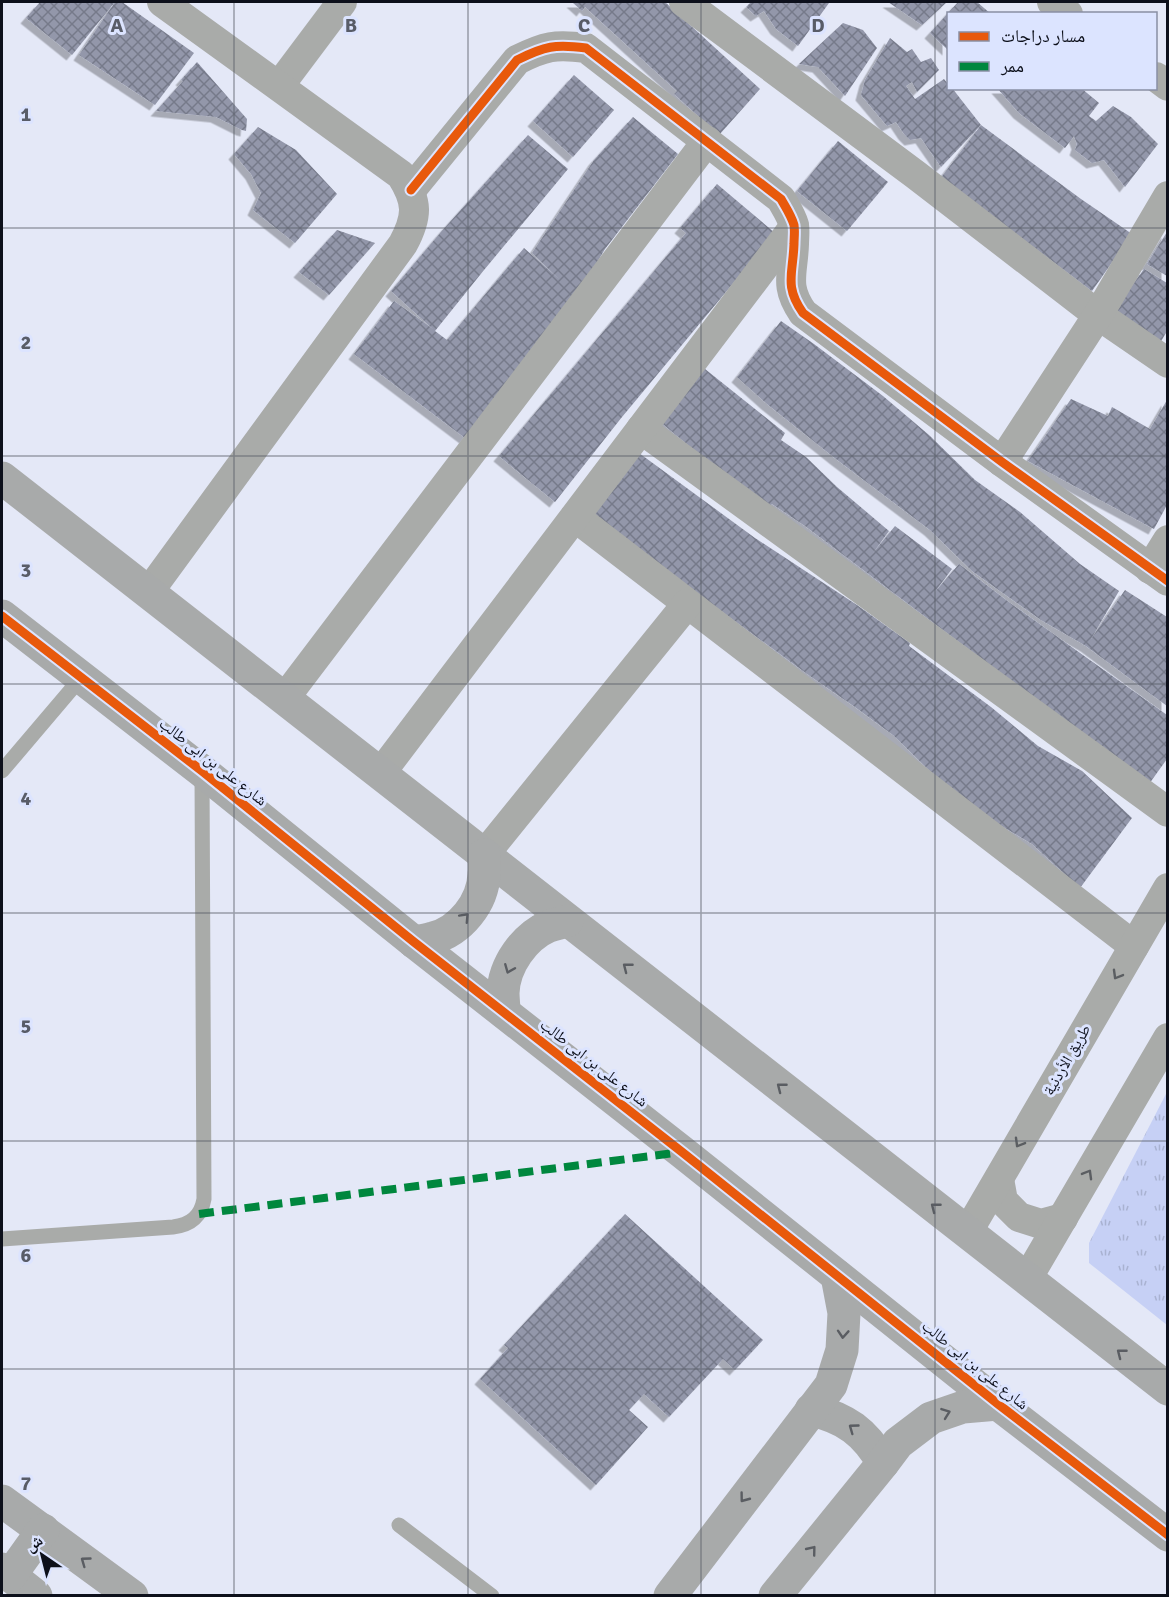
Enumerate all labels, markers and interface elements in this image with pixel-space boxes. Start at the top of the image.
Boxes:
legend [947,12,1157,90]
text: A [111,13,124,38]
text: B [345,13,357,38]
text: C [578,13,590,38]
text: D [811,13,825,38]
text: مسار دراجات [1001,25,1085,47]
text: ممر [1000,55,1024,77]
text: 1 [21,102,32,127]
text: 2 [21,330,31,355]
text: 3 [21,558,31,583]
street label: شارع على بن ابى طالب [155,714,271,810]
text: 4 [21,786,32,811]
one-way arrow [458,913,469,923]
one-way arrow [504,964,517,974]
one-way arrow [623,964,634,975]
one-way arrow [1113,968,1124,979]
text: 5 [21,1014,31,1039]
street label: شارع على بن ابى طالب [536,1015,652,1111]
street label: طريق الأردنية [1039,1021,1095,1099]
one-way arrow [777,1084,788,1095]
one-way arrow [1015,1137,1026,1147]
one-way arrow [1081,1170,1092,1180]
one-way arrow [930,1204,941,1215]
text: 6 [21,1243,32,1268]
street label: شارع على بن ابى طالب [918,1316,1032,1414]
one-way arrow [837,1329,850,1338]
one-way arrow [1117,1349,1128,1360]
one-way arrow [940,1407,951,1420]
one-way arrow [849,1424,860,1435]
text: 7 [21,1471,32,1496]
one-way arrow [741,1491,752,1502]
north arrow [12,1525,72,1585]
text: ش [21,1530,47,1557]
one-way arrow [805,1546,816,1557]
one-way arrow [80,1557,91,1568]

